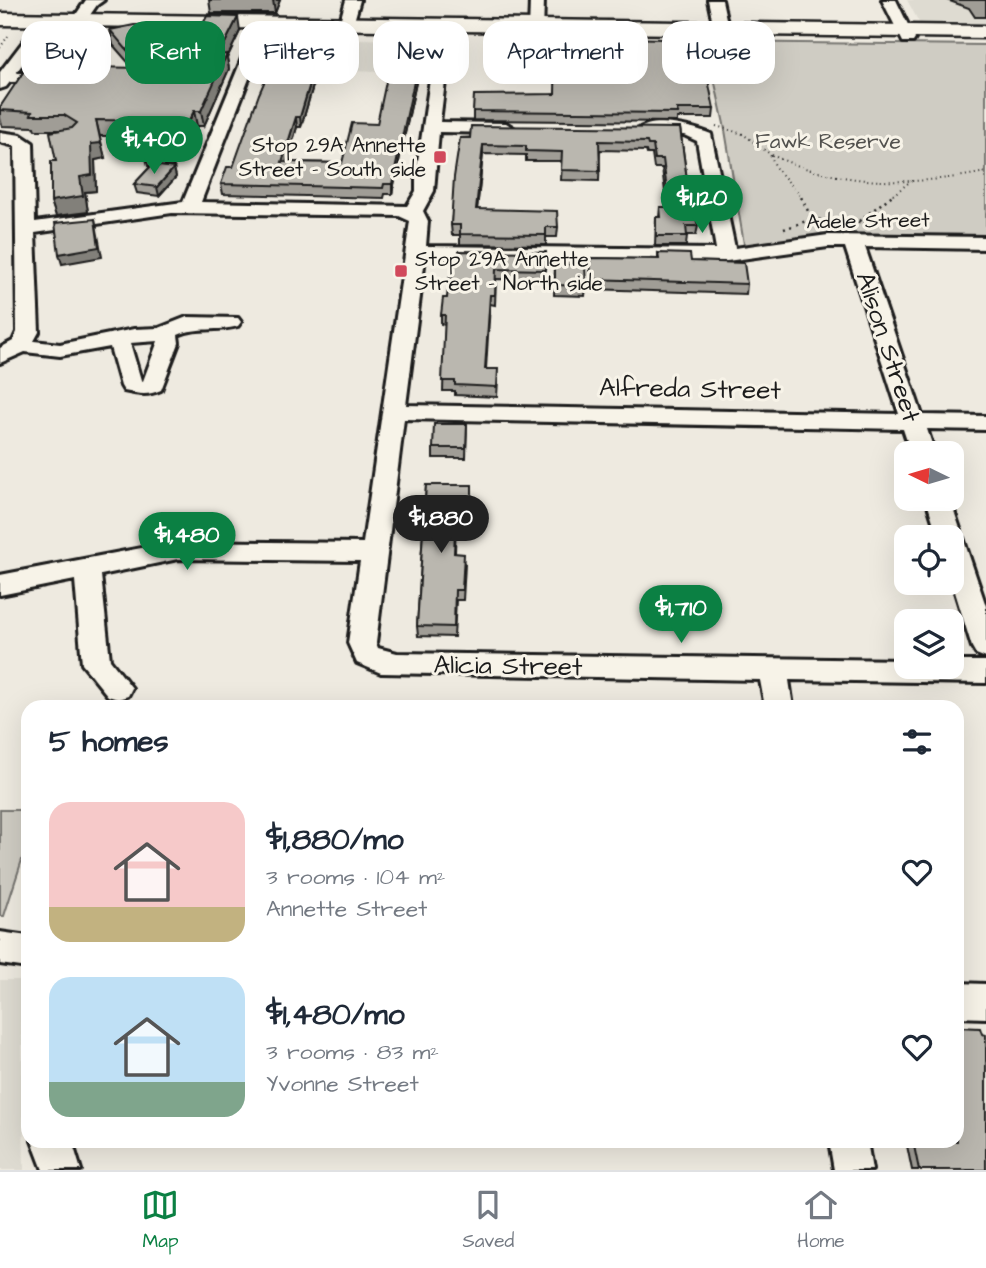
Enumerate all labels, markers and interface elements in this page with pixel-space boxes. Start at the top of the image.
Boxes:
chip: Buy [21,21,111,84]
chip: Rent [125,21,225,84]
chip: Filters [239,21,359,84]
chip: New [373,21,469,84]
chip: Apartment [483,21,648,84]
chip: House [662,21,775,84]
pin: $1,400 [97,116,211,176]
text: $1,400 [122,123,186,155]
park label: Fawk Reserve [755,127,901,156]
place label: Stop 29A Annette Street - South side [239,131,426,184]
marker: Stop 29A Annette Street - South side [432,149,448,165]
pin: $1,120 [645,176,759,235]
text: $1,120 [677,182,727,214]
street label: Adele Street [806,205,930,237]
place label: Stop 29A Annette Street - North side [415,245,603,298]
marker: Stop 29A Annette Street - North side [393,263,409,279]
street label: Alison Street [847,267,929,427]
street label: Alfreda Street [599,369,782,409]
north arrow [894,441,964,511]
map controls [894,441,964,679]
pin: $1,880 [384,496,498,555]
text: $1,880 [409,502,473,534]
pin: $1,480 [130,512,244,572]
text: $1,480 [155,519,219,551]
button: locate [894,525,964,595]
pin: $1,710 [624,586,738,645]
text: $1,710 [655,592,707,624]
button: layers [894,609,964,679]
street label: Alicia Street [433,647,583,685]
text: 5 homes [49,721,169,763]
icon: filters [898,723,936,761]
text: $1,880/mo [266,819,404,861]
icon: home [105,830,189,914]
icon: heart [898,853,936,891]
text: 3 rooms · 104 m² [266,861,445,893]
text: Annette Street [266,893,427,925]
text: $1,480/mo [266,994,405,1036]
icon: home [105,1005,189,1089]
icon: heart [898,1028,936,1066]
text: 3 rooms · 83 m² [266,1036,439,1068]
text: Yvonne Street [266,1068,419,1100]
tab: Map [141,1186,179,1255]
tab: Saved [462,1186,514,1255]
tab: Home [797,1186,844,1255]

